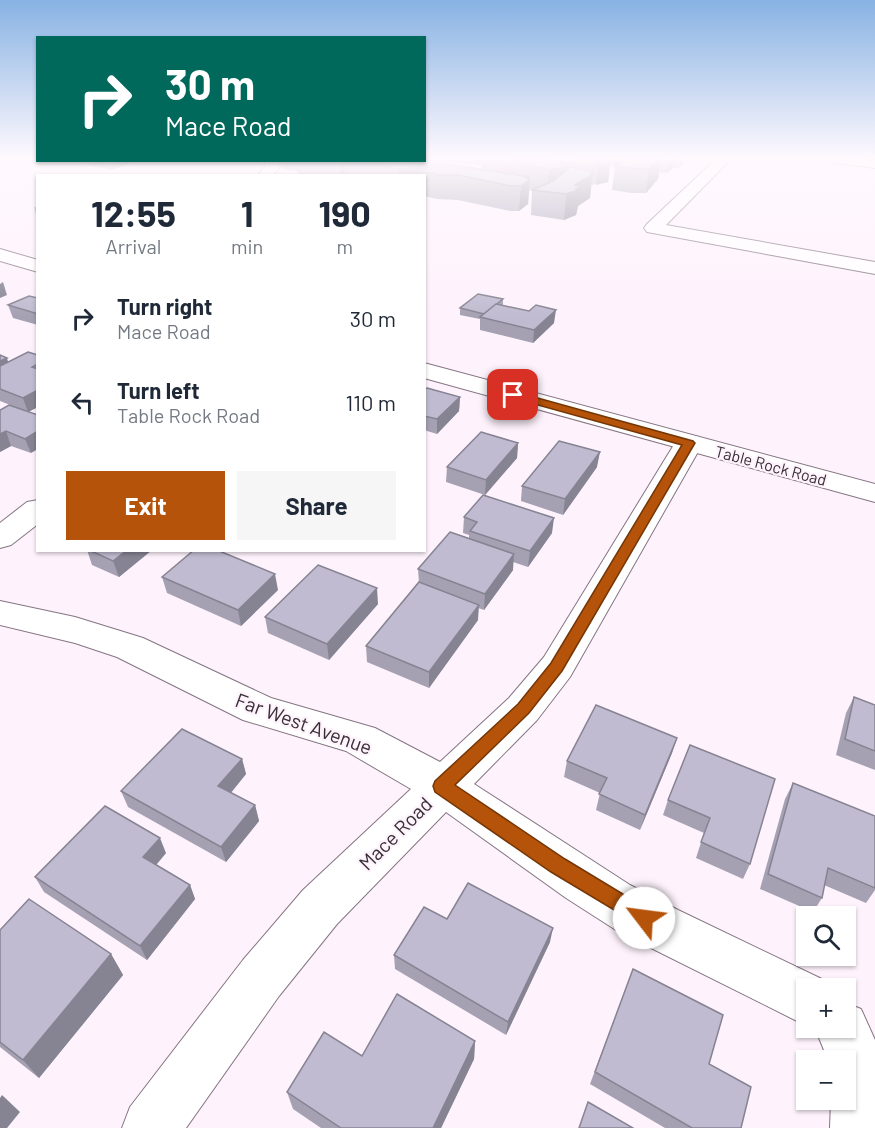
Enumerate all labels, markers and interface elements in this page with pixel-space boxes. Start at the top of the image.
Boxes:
text: 30 m [165,58,255,108]
icon: right [66,60,144,138]
text: Mace Road [165,109,292,141]
text: 12:55 [91,191,176,234]
text: 1 [241,191,254,234]
text: 190 [318,191,371,234]
text: Arrival [106,234,161,258]
text: min [231,234,263,258]
text: m [336,234,353,258]
text: Turn right [117,293,212,319]
icon: right [66,302,99,335]
text: 30 m [350,305,396,331]
text: Mace Road [117,319,211,343]
pin [487,369,538,420]
text: Turn left [117,377,200,403]
icon: arrive [496,378,529,411]
icon: left [66,386,99,419]
text: 110 m [346,389,396,415]
text: Table Rock Road [117,403,260,427]
street label: Table Rock Road [713,441,829,489]
button: Exit [66,471,225,540]
button: Share [237,471,396,540]
street label: Far West Avenue [232,687,376,759]
street label: Mace Road [353,791,437,875]
position arrow [612,886,676,950]
map controls [796,906,856,1110]
button: search [796,906,856,966]
button: + [796,978,856,1038]
button: − [796,1050,856,1110]

